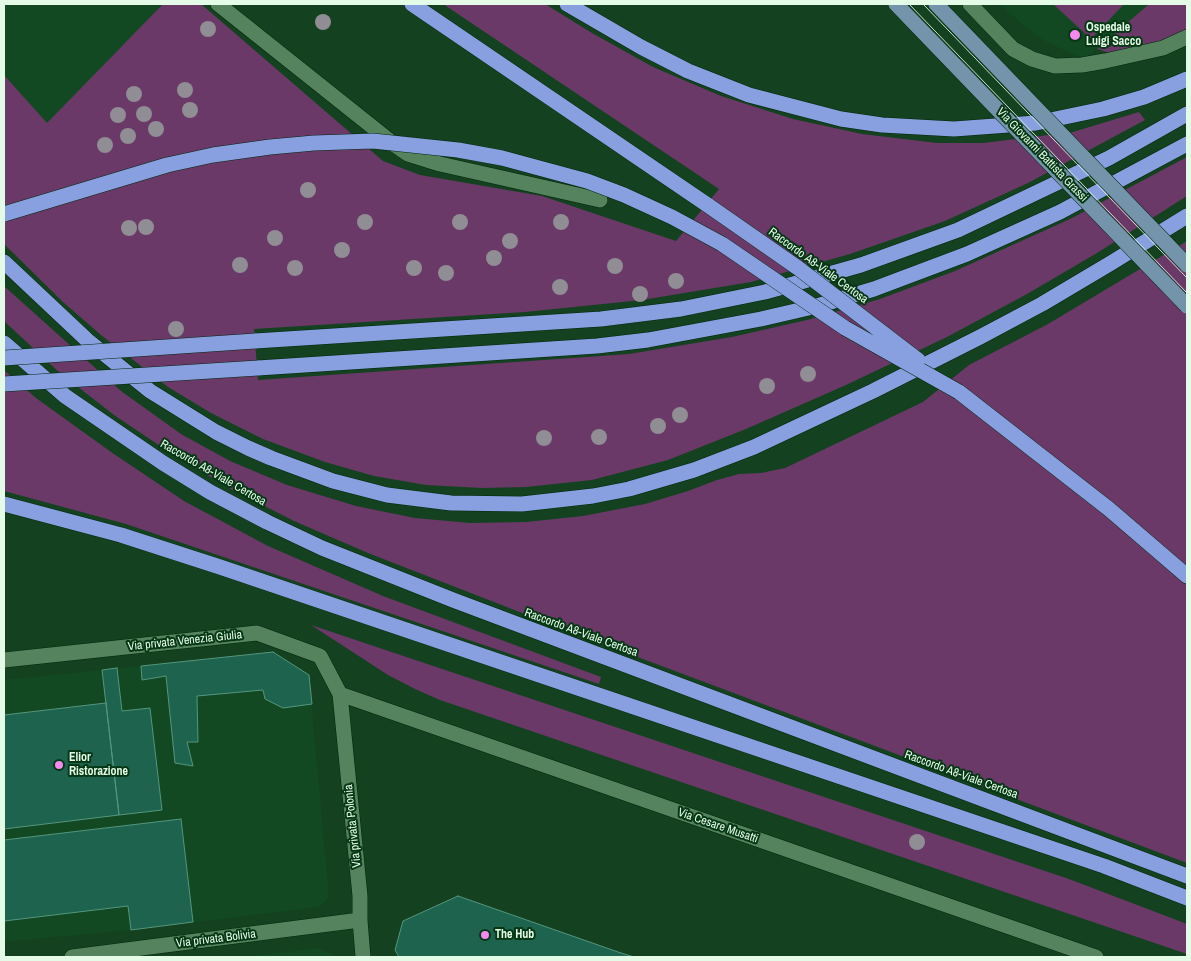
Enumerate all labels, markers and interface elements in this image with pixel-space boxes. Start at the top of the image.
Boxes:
place label: Ospedale Luigi Sacco [1086,21,1141,49]
marker: Ospedale Luigi Sacco [1068,28,1082,42]
street label: Via Giovanni Battista Grassi [993,105,1091,205]
street label: Raccordo A8-Viale Certosa [765,225,871,307]
street label: Raccordo A8-Viale Certosa [158,437,268,509]
street label: Raccordo A8-Viale Certosa [522,606,640,660]
street label: Via privata Venezia Giulia [127,628,243,654]
street label: Raccordo A8-Viale Certosa [902,748,1020,802]
place label: Elior Ristorazione [69,751,128,779]
marker: Elior Ristorazione [53,759,65,771]
street label: Via privata Polonia [341,784,365,868]
street label: Via Cesare Musatti [676,806,760,846]
street label: Via privata Bolivia [175,927,257,951]
place label: The Hub [495,928,534,942]
marker: The Hub [479,929,491,941]

